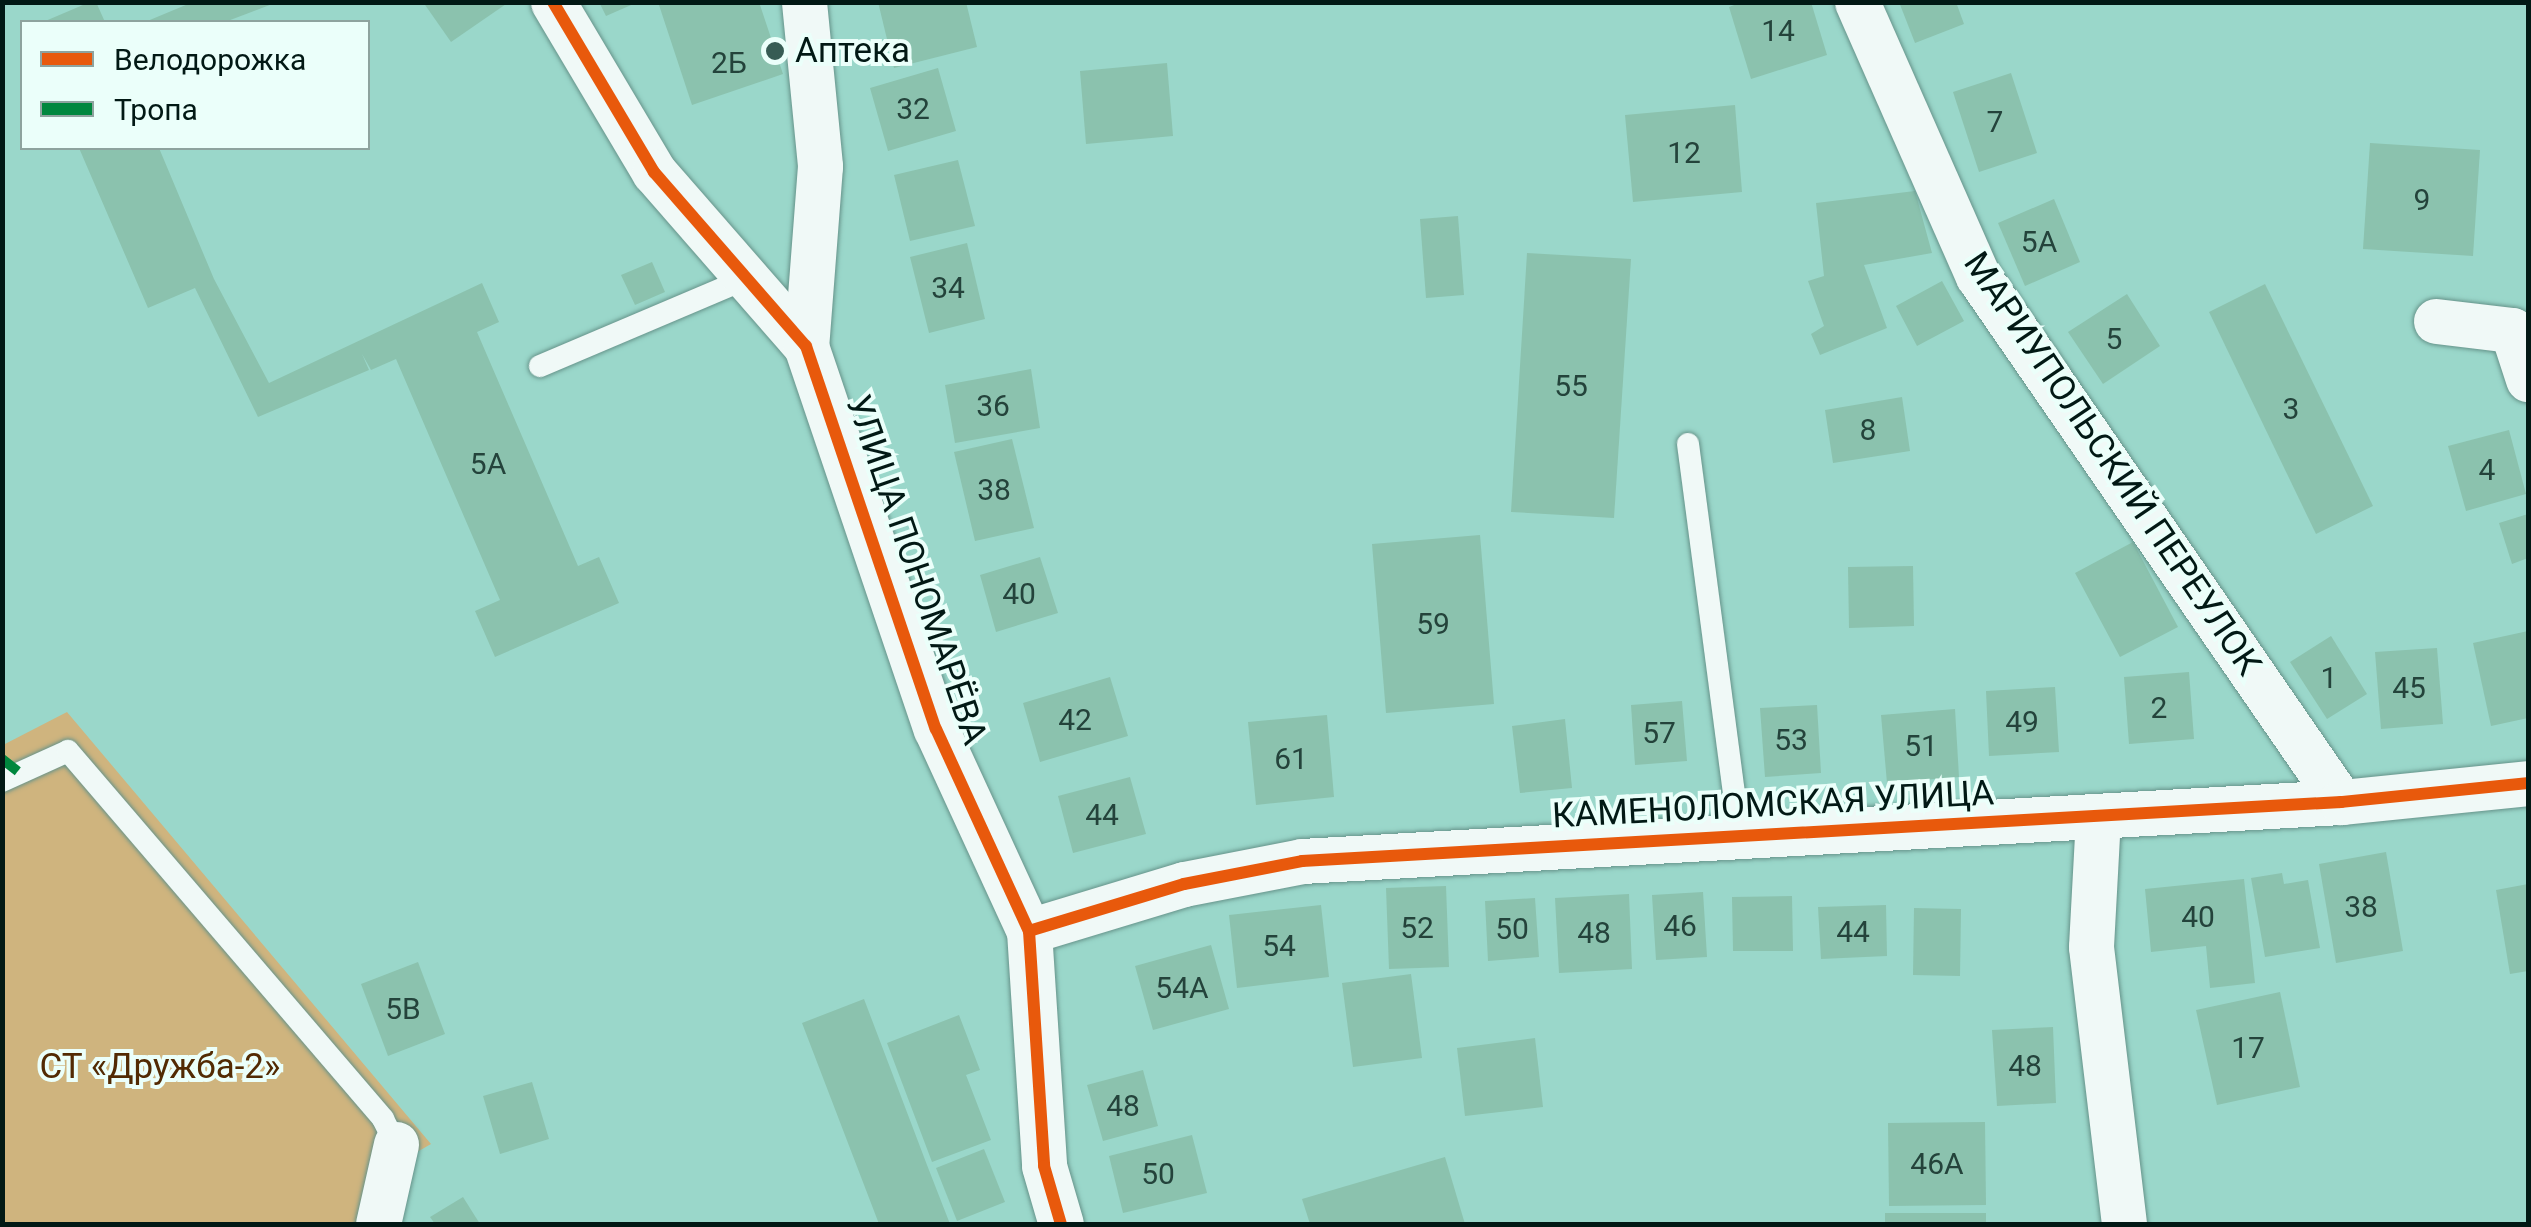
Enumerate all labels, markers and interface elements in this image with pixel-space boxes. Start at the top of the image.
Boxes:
house number: 14 [1761,13,1795,49]
legend [20,20,370,150]
place label: Аптека [795,30,910,72]
marker: Аптека [764,40,786,62]
text: Велодорожка [114,42,306,77]
house number: 2Б [711,45,747,81]
house number: 32 [896,91,930,127]
text: Тропа [114,92,198,127]
house number: 7 [1987,104,2003,140]
house number: 12 [1667,135,1701,171]
house number: 9 [2414,182,2430,218]
house number: 5А [2021,224,2057,260]
street label: МАРИУПОЛЬСКИЙ ПЕРЕУЛОК [1954,245,2270,683]
house number: 34 [931,270,965,306]
house number: 5 [2106,321,2122,357]
house number: 55 [1554,368,1588,404]
house number: 36 [976,388,1010,424]
street label: УЛИЦА ПОНОМАРЁВА [836,390,996,750]
house number: 3 [2283,391,2299,427]
house number: 8 [1860,412,1876,448]
house number: 5А [470,446,506,482]
house number: 4 [2479,452,2495,488]
house number: 38 [977,472,1011,508]
house number: 40 [1002,576,1036,612]
house number: 59 [1416,606,1450,642]
house number: 1 [2321,660,2337,696]
house number: 45 [2392,670,2426,706]
house number: 2 [2151,690,2167,726]
house number: 42 [1058,702,1092,738]
house number: 49 [2005,704,2039,740]
house number: 57 [1642,715,1676,751]
house number: 53 [1774,722,1808,758]
house number: 51 [1904,728,1938,764]
house number: 61 [1274,741,1308,777]
street label: КАМЕНОЛОМСКАЯ УЛИЦА [1551,772,1995,838]
house number: 44 [1085,797,1119,833]
house number: 38 [2344,889,2378,925]
house number: 40 [2181,899,2215,935]
house number: 46 [1663,908,1697,944]
house number: 52 [1400,910,1434,946]
house number: 50 [1495,911,1529,947]
house number: 44 [1836,914,1870,950]
house number: 48 [1577,915,1611,951]
house number: 54 [1262,928,1296,964]
house number: 54А [1155,970,1209,1006]
house number: 5В [385,991,421,1027]
house number: 17 [2231,1030,2265,1066]
park label: СТ «Дружба-2» [39,1046,281,1088]
house number: 48 [2008,1048,2042,1084]
house number: 48 [1106,1088,1140,1124]
house number: 46А [1910,1146,1964,1182]
house number: 50 [1141,1156,1175,1192]

